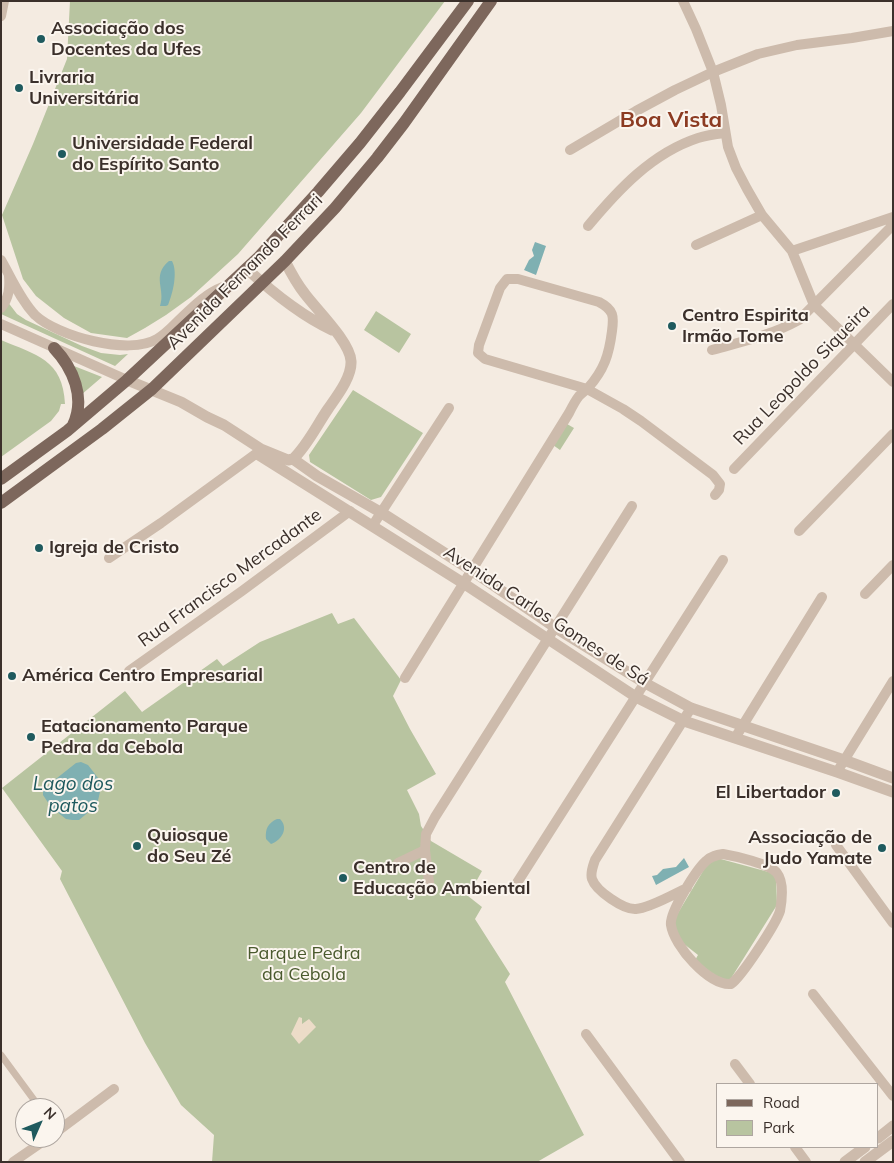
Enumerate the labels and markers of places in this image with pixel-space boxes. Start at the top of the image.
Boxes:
place label: Associação dos Docentes da Ufes [51,18,201,60]
marker: Associação dos Docentes da Ufes [35,33,47,45]
place label: Livraria Universitária [29,67,139,110]
marker: Livraria Universitária [13,82,25,94]
place label: Universidade Federal do Espírito Santo [72,133,253,176]
marker: Universidade Federal do Espírito Santo [56,148,68,160]
place label: Centro Espirita Irmão Tome [682,305,809,348]
marker: Centro Espirita Irmão Tome [666,320,678,332]
place label: Igreja de Cristo [49,537,179,559]
marker: Igreja de Cristo [33,542,45,554]
place label: América Centro Empresarial [22,665,263,687]
marker: América Centro Empresarial [6,670,18,682]
place label: Eatacionamento Parque Pedra da Cebola [41,716,248,759]
marker: Eatacionamento Parque Pedra da Cebola [25,731,37,743]
place label: El Libertador [715,782,826,804]
marker: El Libertador [830,787,842,799]
place label: Quiosque do Seu Zé [147,825,231,868]
place label: Associação de Judo Yamate [748,827,872,870]
marker: Quiosque do Seu Zé [131,840,143,852]
marker: Associação de Judo Yamate [876,842,888,854]
place label: Centro de Educação Ambiental [353,857,530,900]
marker: Centro de Educação Ambiental [337,872,349,884]

